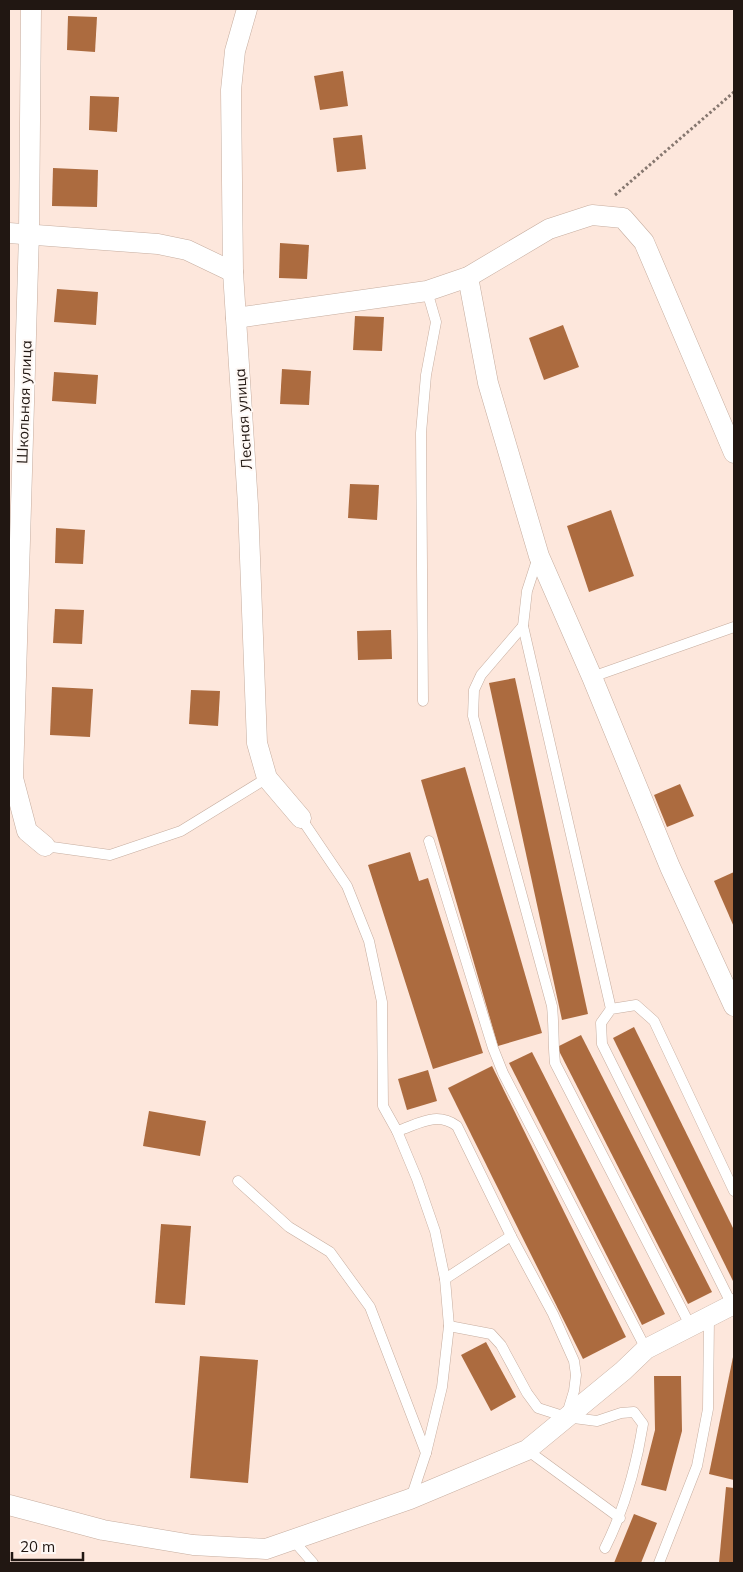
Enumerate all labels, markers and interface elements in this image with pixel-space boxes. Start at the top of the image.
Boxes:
street label: Школьная улица [12,340,36,464]
street label: Лесная улица [230,368,256,470]
scale bar [12,1530,84,1562]
text: 20 m [20,1537,55,1556]

